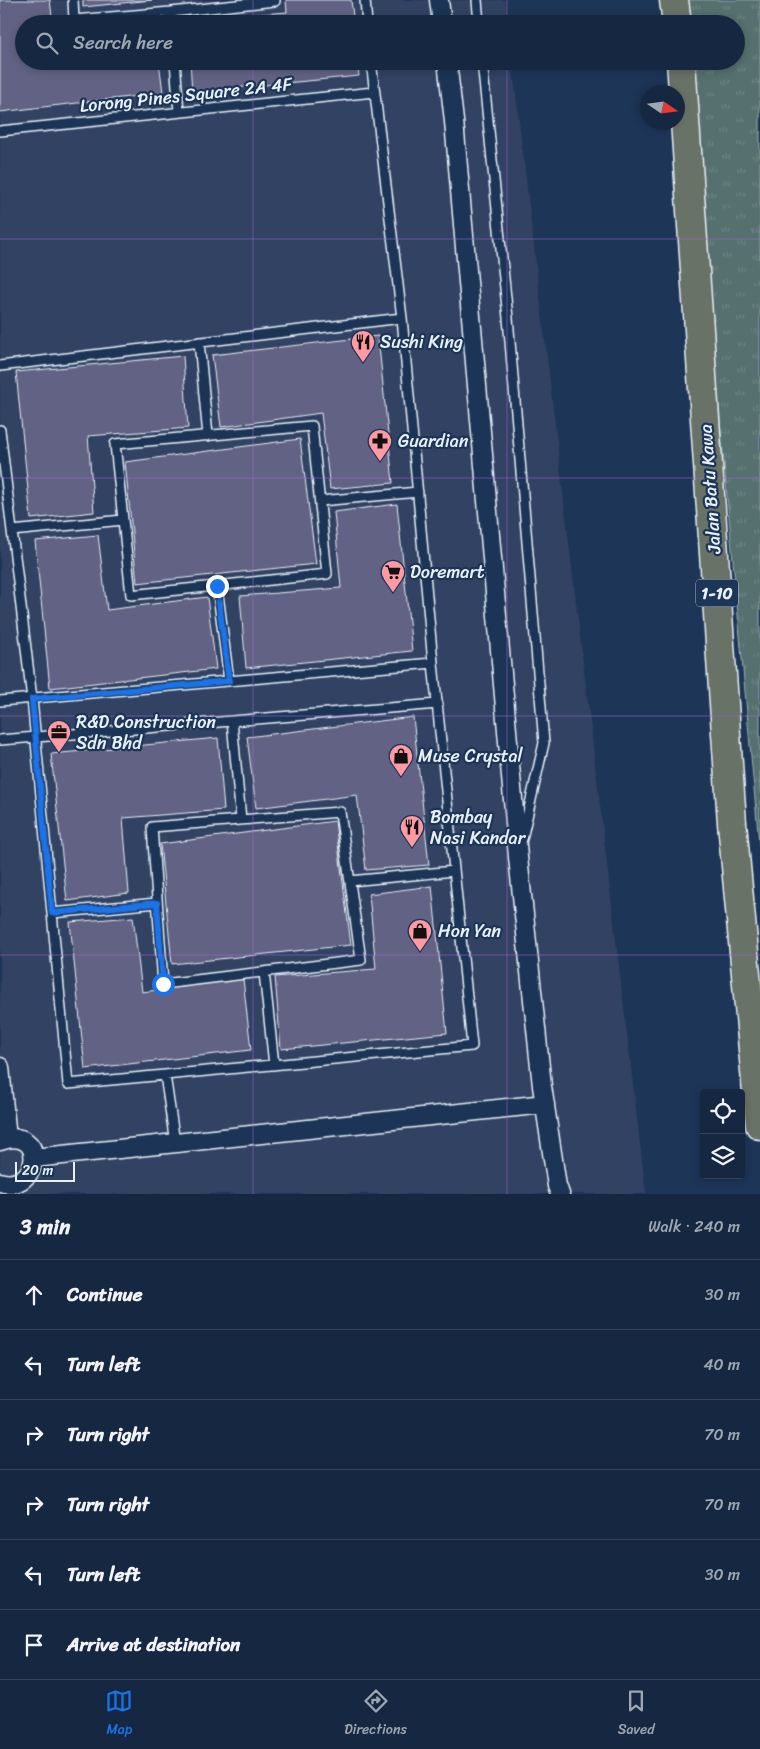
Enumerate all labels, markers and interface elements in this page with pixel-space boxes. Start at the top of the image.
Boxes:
search box [15,15,745,70]
text: Search here [73,26,173,59]
icon: search [33,29,61,57]
street label: Lorong Pines Square 2A 4F [78,68,295,122]
north arrow [640,85,685,130]
place label: Sushi King [380,326,463,358]
restaurant icon: Sushi King [350,329,376,363]
street label: Jalan Batu Kawa [690,423,731,556]
place label: Guardian [398,425,469,457]
pharmacy icon: Guardian [367,428,393,462]
place label: Doremart [410,556,485,588]
supermarket icon: Doremart [380,559,406,593]
route end [206,575,229,598]
road number: 1-10 [696,580,738,606]
place label: R&D Construction Sdn Bhd [76,706,216,759]
office icon: R&D Construction Sdn Bhd [46,719,72,753]
place label: Muse Crystal [418,740,524,772]
shop icon: Muse Crystal [388,743,414,777]
place label: Bombay Nasi Kandar [430,801,527,854]
restaurant icon: Bombay Nasi Kandar [399,814,425,848]
place label: Hon Yan [438,915,501,947]
shop icon: Hon Yan [407,918,433,952]
route start [152,973,175,996]
map controls [700,1089,745,1179]
button: locate [700,1089,745,1134]
button: layers [700,1134,745,1179]
text: 20 m [22,1158,53,1183]
scale bar [15,1159,75,1182]
text: 3 min [20,1208,70,1246]
text: Walk · 240 m [648,1212,740,1241]
text: Continue [67,1278,143,1311]
text: 30 m [705,1280,740,1309]
icon: ahead [20,1281,48,1309]
text: Turn left [67,1348,140,1381]
text: 40 m [703,1350,740,1379]
icon: left [20,1351,48,1379]
text: Turn right [67,1418,149,1451]
text: 70 m [704,1420,740,1449]
icon: right [20,1421,48,1449]
text: Turn right [67,1488,149,1521]
text: 70 m [704,1490,740,1519]
icon: right [20,1491,48,1519]
text: Turn left [67,1558,140,1591]
text: 30 m [705,1560,740,1589]
icon: left [20,1561,48,1589]
text: Arrive at destination [67,1628,240,1661]
icon: arrive [20,1631,48,1659]
tab: Map [105,1687,133,1742]
tab: Directions [344,1687,407,1742]
tab: Saved [618,1687,655,1742]

